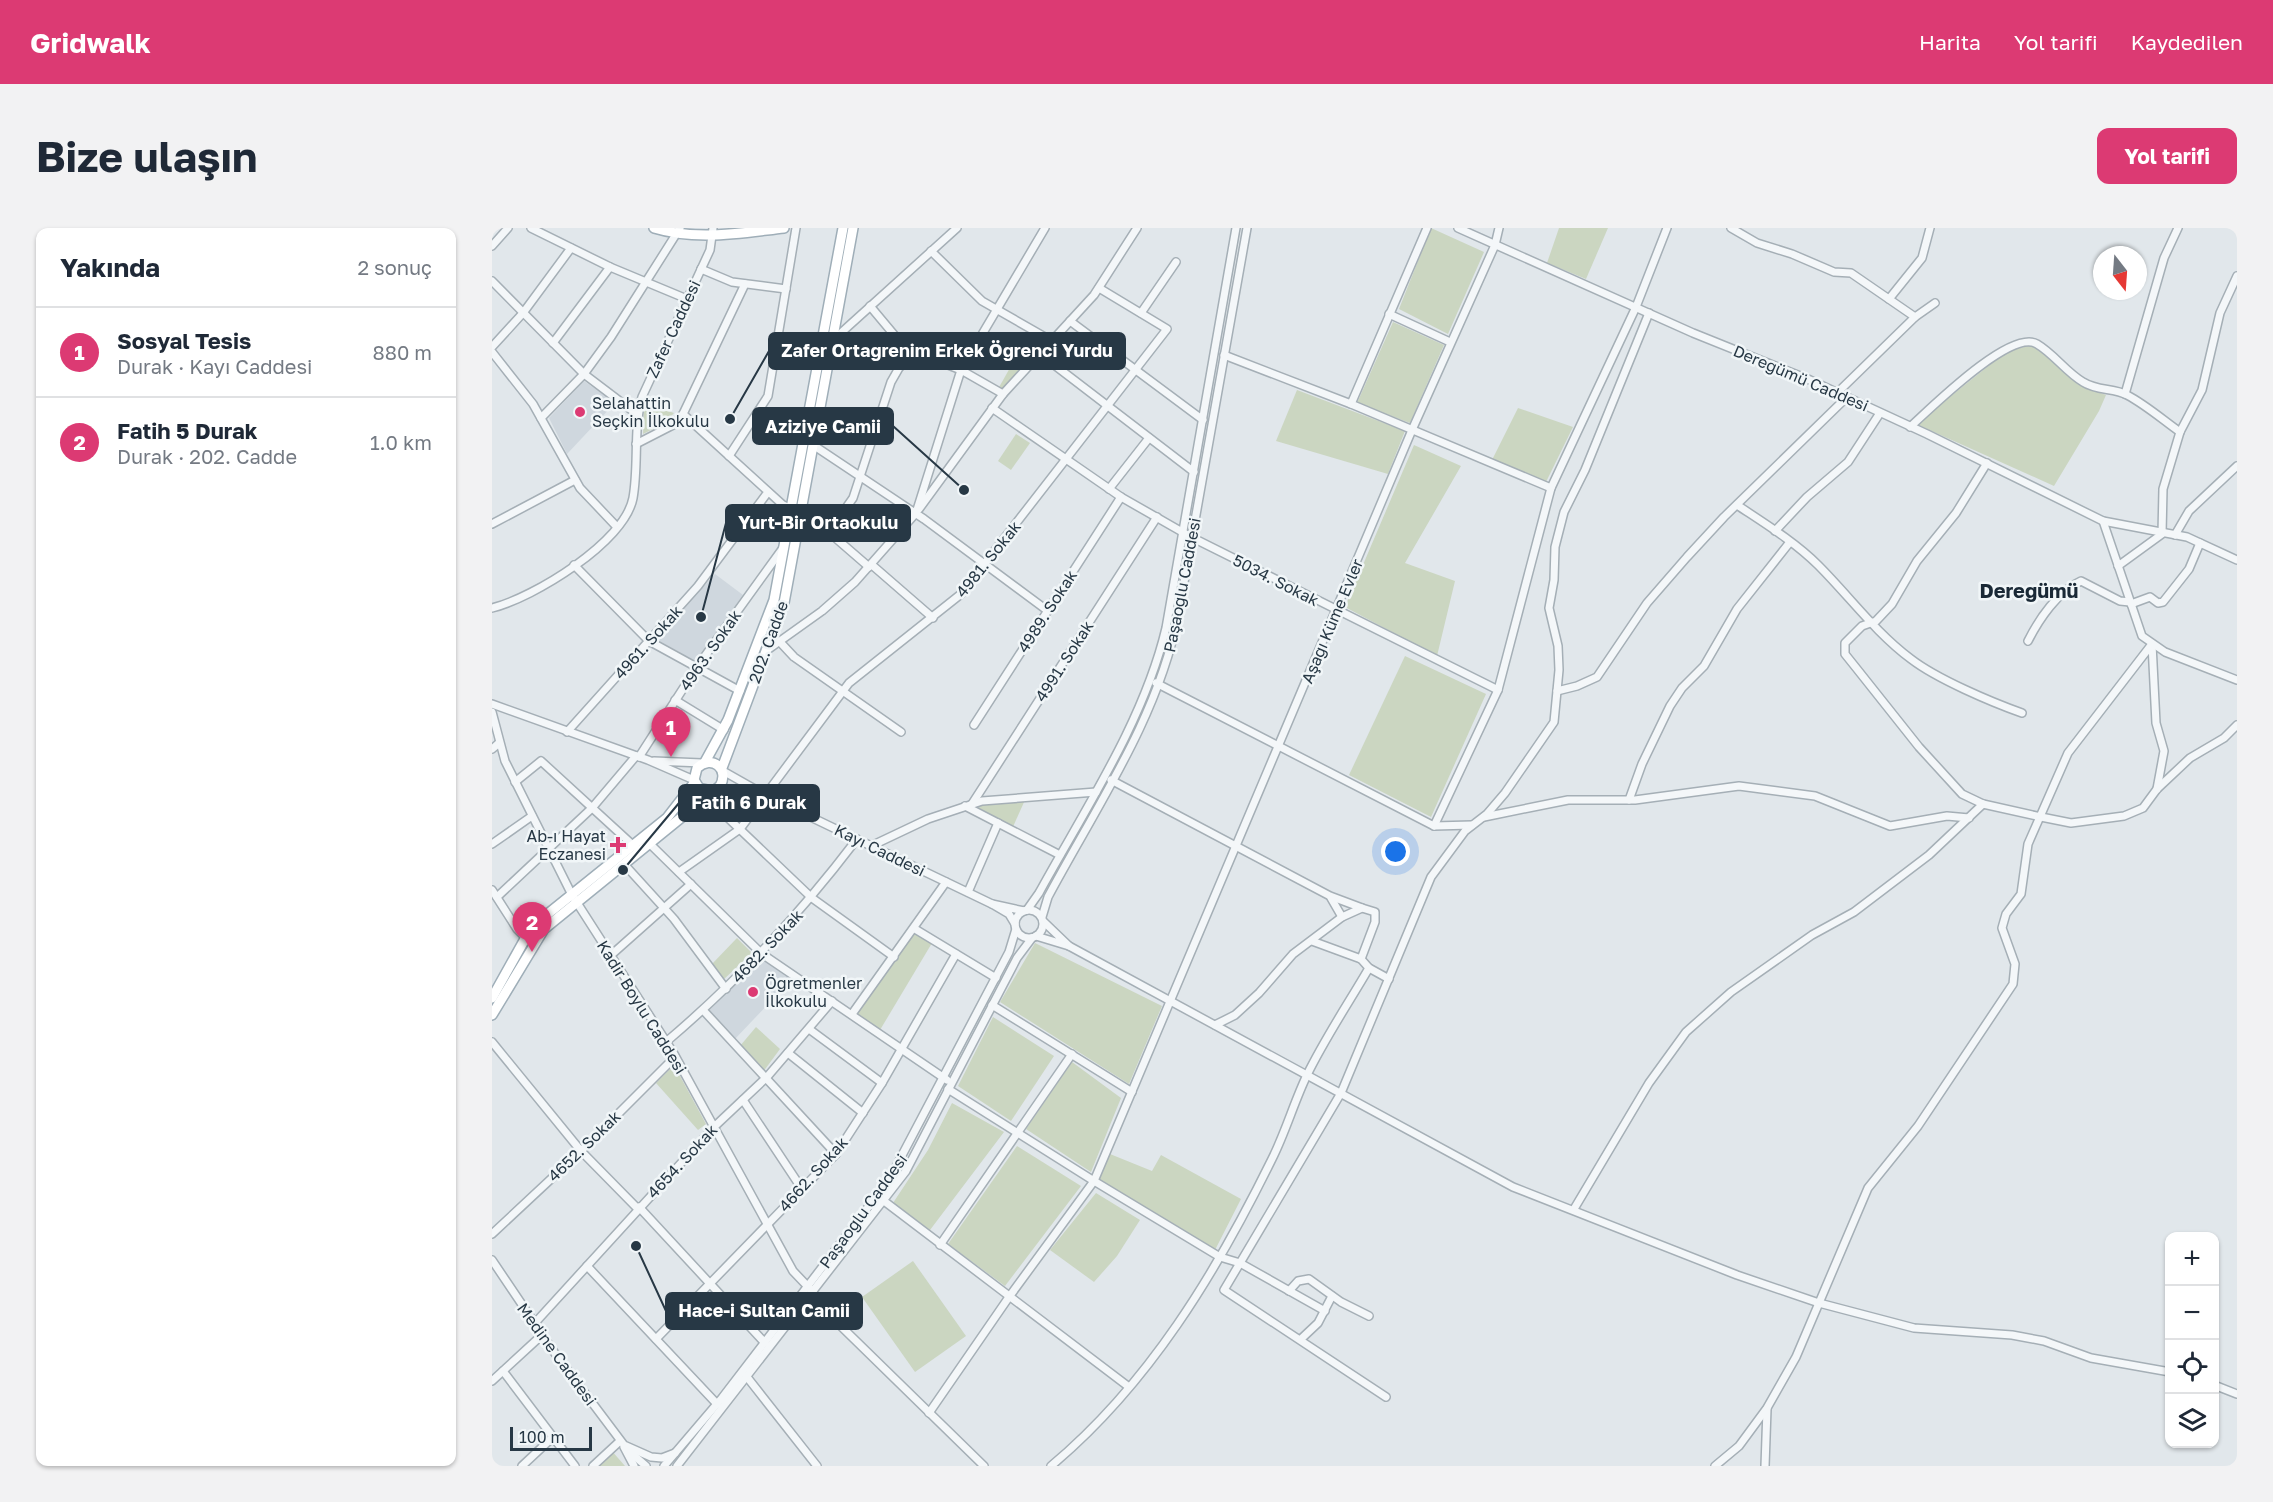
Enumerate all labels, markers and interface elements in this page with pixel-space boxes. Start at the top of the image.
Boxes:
text: Gridwalk [30,26,151,59]
text: Harita [1919,29,1981,55]
text: Yol tarifi [2014,29,2098,55]
text: Kaydedilen [2131,29,2243,55]
button: Yol tarifi [2097,128,2237,184]
text: Bize ulaşın [36,131,257,181]
north arrow [2093,246,2147,300]
text: Yakında [60,252,160,283]
text: 2 sonuç [358,255,432,279]
street label: Zafer Caddesi [642,277,704,381]
text: Sosyal Tesis [117,327,251,354]
callout: Zafer Ortağrenim Erkek Öğrenci Yurdu [769,333,1125,369]
text: Zafer Ortağrenim Erkek Öğrenci Yurdu [781,339,1113,361]
text: 1 [74,340,85,364]
text: 880 m [373,340,432,364]
street label: Deregümü Caddesi [1730,340,1872,416]
text: Durak · Kayı Caddesi [117,354,312,378]
place label: Selahattin Seçkin İlkokulu [592,393,709,431]
marker: Selahattin Seçkin İlkokulu [573,405,587,419]
callout: Aziziye Camii [753,408,893,444]
text: Aziziye Camii [765,415,881,437]
text: Fatih 5 Durak [117,417,258,444]
text: 2 [73,430,86,454]
text: 1.0 km [370,430,432,454]
text: Durak · 202. Cadde [117,444,297,468]
callout: Yurt-Bir Ortaokulu [726,505,910,541]
text: Yurt-Bir Ortaokulu [738,511,898,533]
street label: Paşaoğlu Caddesi [1159,516,1205,654]
street label: 4981. Sokak [951,517,1025,601]
street label: 5034. Sokak [1230,550,1322,610]
street label: Aşağı Küme Evler [1297,556,1367,686]
street label: 4989. Sokak [1013,566,1081,656]
district label: Deregümü [1980,578,2079,602]
street label: 202. Cadde [744,598,792,686]
street label: 4961. Sokak [610,601,686,683]
street label: 4963. Sokak [675,606,745,694]
street label: 4991. Sokak [1030,617,1098,705]
pin: 1 [652,708,690,757]
callout: Fatih 6 Durak [679,785,819,821]
text: Fatih 6 Durak [691,791,807,813]
street label: Kayı Caddesi [831,819,929,881]
place label: Ab-ı Hayat Eczanesi [526,826,606,864]
your location [1381,837,1410,866]
marker: Ab-ı Hayat Eczanesi [611,838,625,852]
pin: 2 [512,902,552,952]
street label: 4682. Sokak [727,905,807,987]
street label: Kadir Boylu Caddesi [593,937,691,1077]
place label: Öğretmenler İlkokulu [765,973,862,1011]
marker: Öğretmenler İlkokulu [746,985,760,999]
street label: 4652. Sokak [543,1106,625,1186]
street label: 4654. Sokak [643,1120,721,1202]
street label: 4662. Sokak [774,1132,852,1216]
street label: Paşaoğlu Caddesi [815,1150,911,1272]
map controls [2165,1232,2219,1448]
button: + [2165,1232,2219,1286]
button: − [2165,1286,2219,1340]
callout: Hace-i Sultan Camii [666,1293,862,1329]
street label: Medine Caddesi [513,1299,601,1409]
text: Hace-i Sultan Camii [678,1299,850,1321]
button: locate [2165,1340,2219,1394]
button: layers [2165,1394,2219,1448]
scale bar [510,1424,592,1452]
text: 100 m [519,1427,565,1447]

